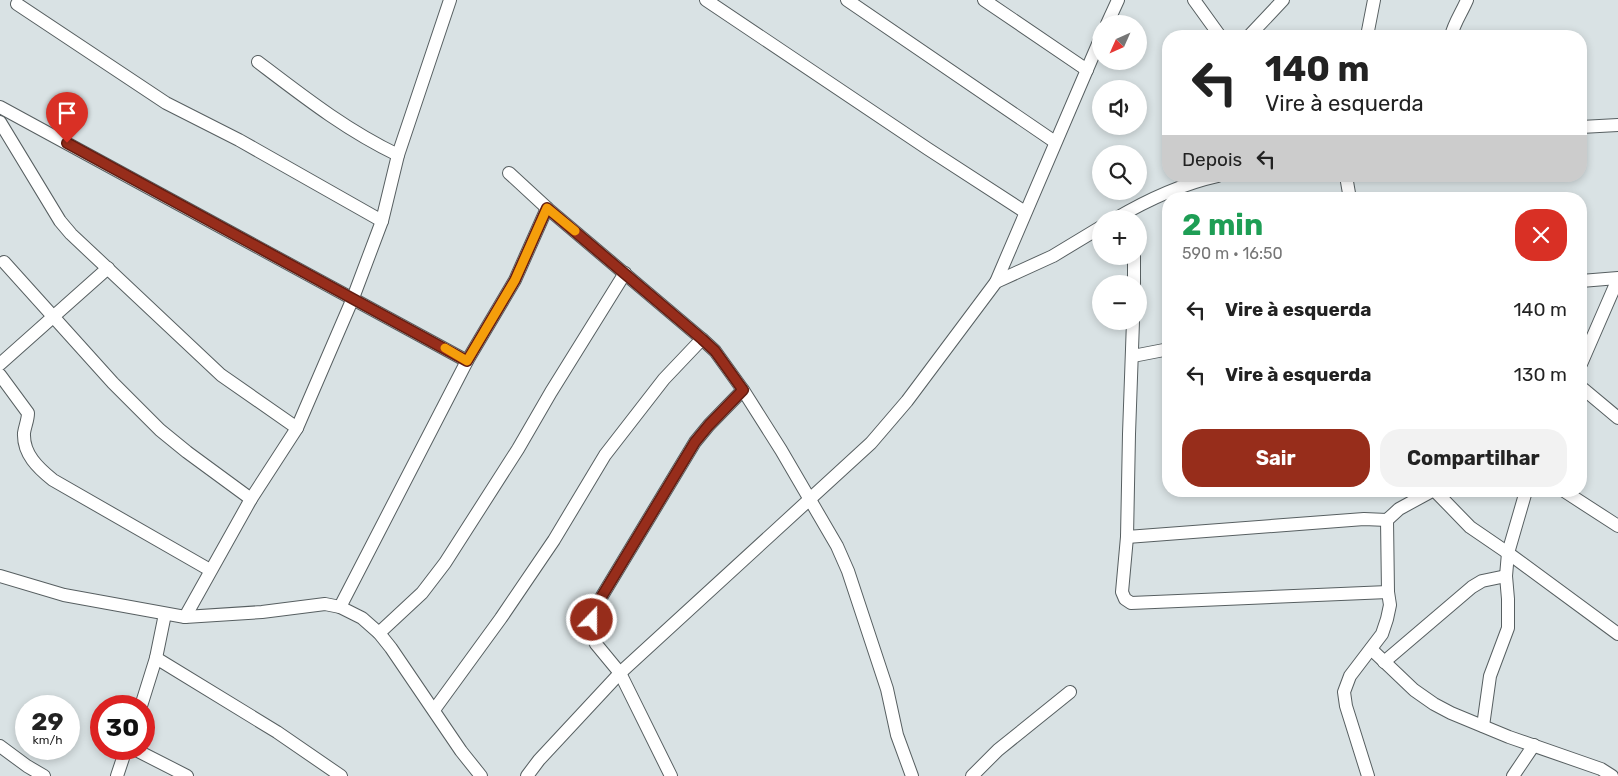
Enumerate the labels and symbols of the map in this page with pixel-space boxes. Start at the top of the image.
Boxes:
north arrow [1092,15,1148,70]
pin [46,92,88,143]
position arrow [565,593,617,645]
speed limit sign: 30 [90,695,155,760]

